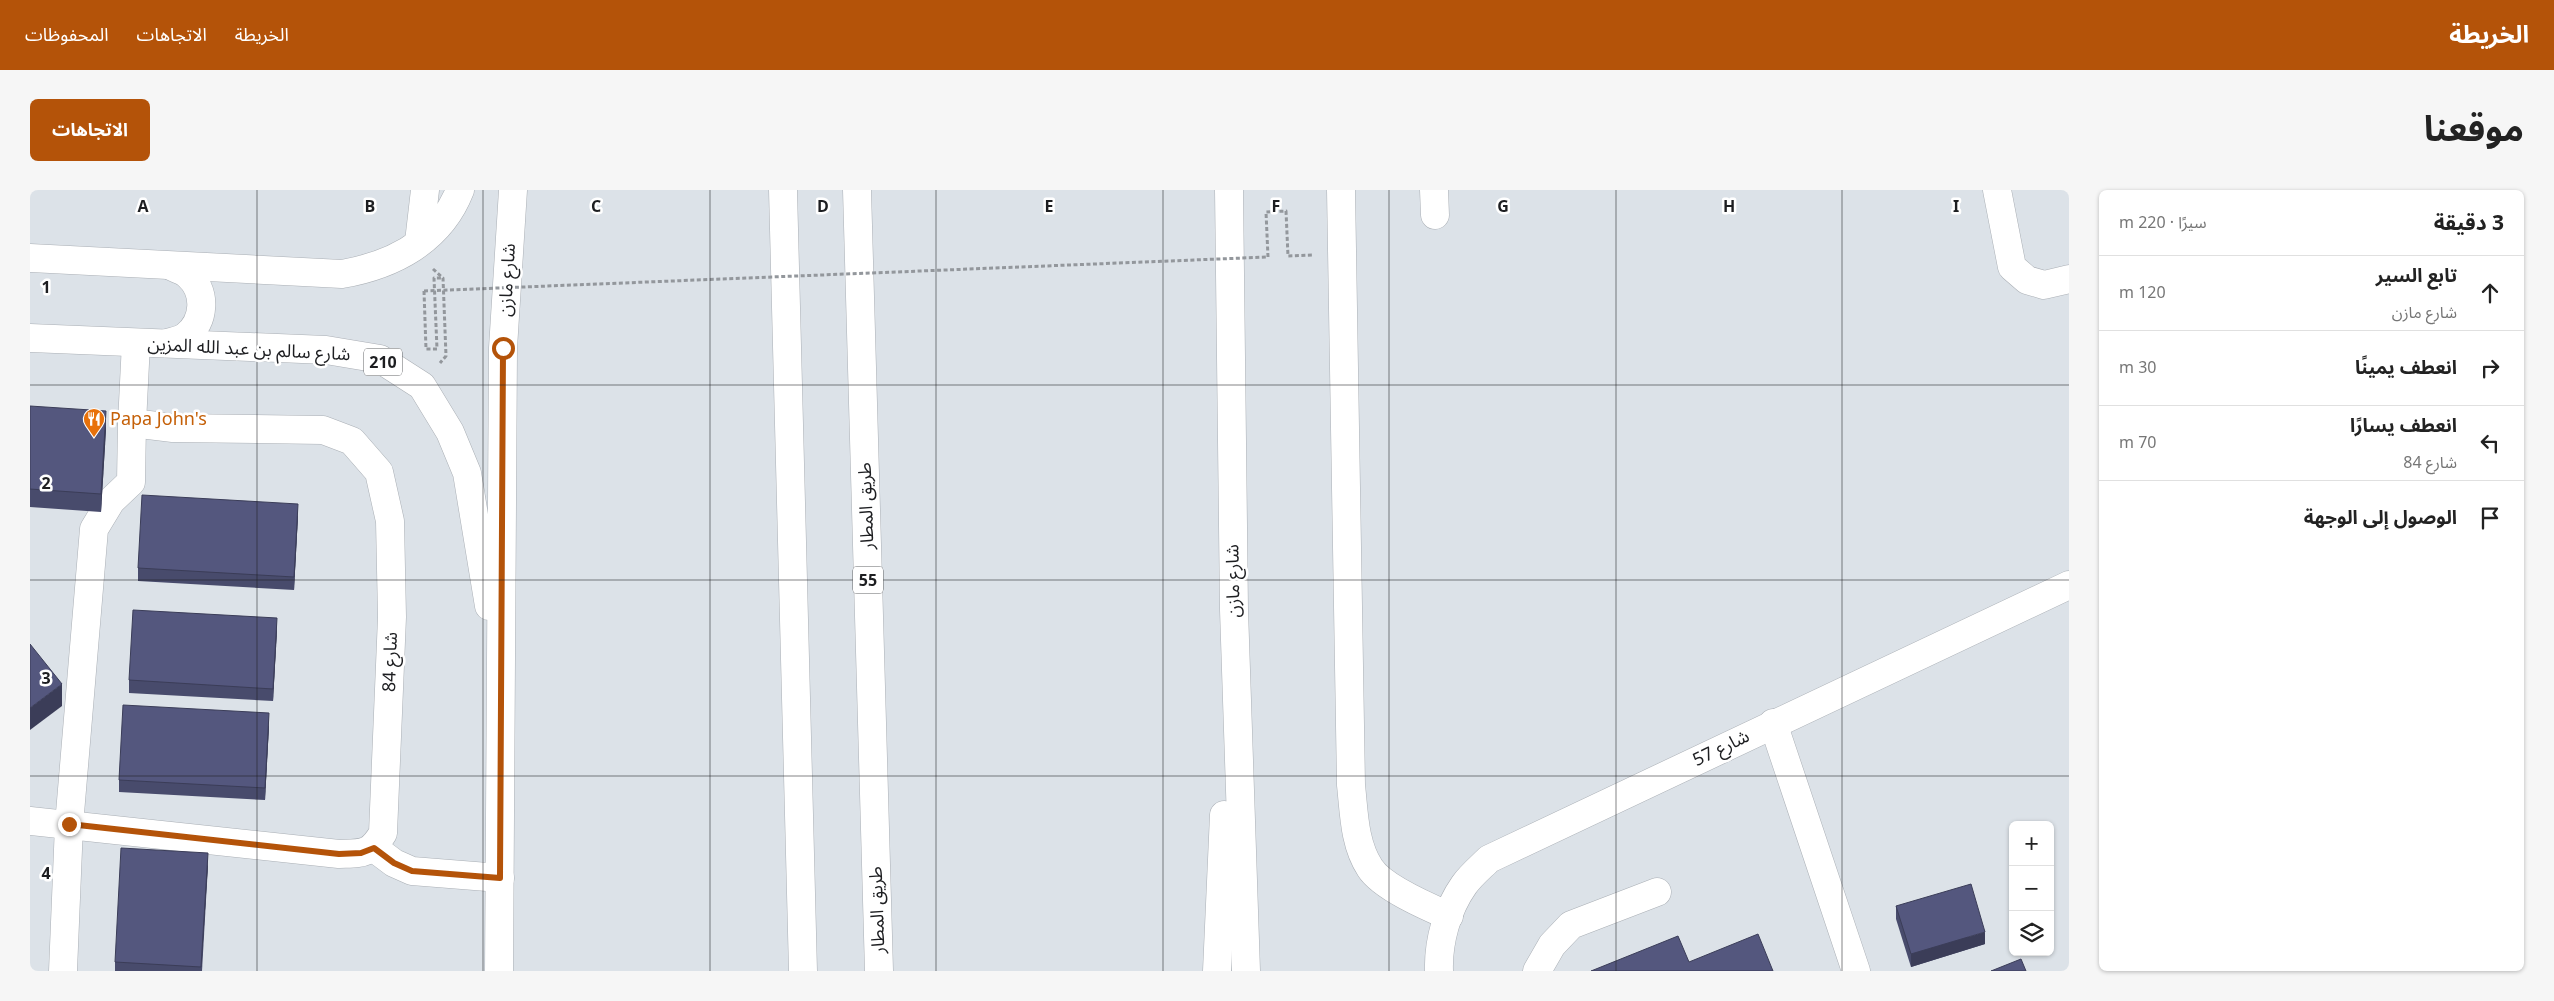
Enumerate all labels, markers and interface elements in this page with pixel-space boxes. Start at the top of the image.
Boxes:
text: الخريطة [2449,10,2529,61]
text: المحفوظات [25,16,109,54]
text: الاتجاهات [137,16,207,54]
text: الخريطة [235,16,289,54]
text: موقعنا [2424,93,2524,167]
button: الاتجاهات [30,99,150,161]
text: A [137,190,149,224]
text: B [365,190,375,224]
text: C [591,190,601,224]
text: D [817,190,829,224]
text: E [1045,190,1054,224]
text: F [1272,190,1280,224]
text: G [1497,190,1509,224]
text: H [1723,190,1735,224]
text: I [1953,190,1959,224]
text: 3 دقيقة [2434,201,2504,245]
text: سيرًا · 220 m [2119,206,2206,240]
street label: شارع مازن [486,242,528,318]
text: تابع السير [2376,256,2457,296]
text: 1 [41,271,51,305]
text: 120 m [2119,276,2166,310]
icon: ahead [2476,279,2504,307]
text: شارع مازن [2392,296,2457,330]
street label: شارع سالم بن عبد الله المزين [147,325,351,373]
route start [492,337,515,360]
road number: 210 [364,348,402,376]
text: انعطف يمينًا [2355,348,2457,388]
text: 30 m [2119,351,2156,385]
icon: right [2476,354,2504,382]
place label: Papa John's [110,400,207,438]
text: انعطف يسارًا [2350,406,2457,446]
restaurant icon: Papa John's [82,407,106,438]
text: 70 m [2119,426,2156,460]
icon: left [2476,429,2504,457]
text: شارع 84 [2403,446,2457,480]
street label: طريق المطار [845,462,887,551]
text: 2 [41,467,51,501]
text: الوصول إلى الوجهة [2304,498,2457,538]
icon: arrive [2476,504,2504,532]
street label: شارع مازن [1213,544,1253,618]
road number: 55 [853,566,883,594]
street label: شارع 84 [370,631,410,693]
text: 3 [41,662,51,696]
street label: شارع 57 [1686,718,1756,778]
route end [58,813,81,836]
map controls [2009,821,2054,956]
button: + [2009,821,2054,866]
text: 4 [41,857,51,891]
street label: طريق المطار [856,866,898,955]
button: − [2009,866,2054,911]
button: layers [2009,911,2054,956]

